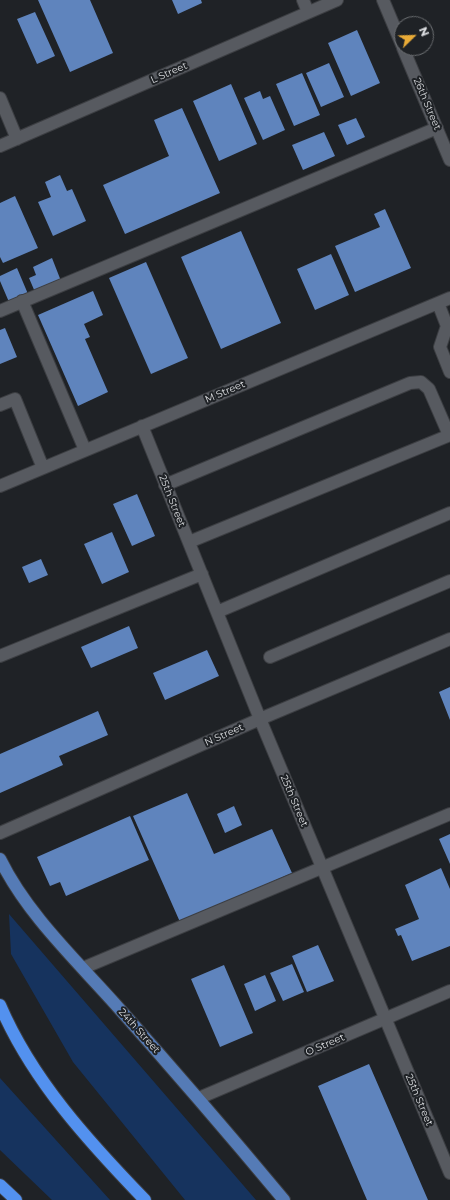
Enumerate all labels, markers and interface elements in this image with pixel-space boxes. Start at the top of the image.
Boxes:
north arrow [394,16,434,56]
text: N [416,25,432,39]
street label: L Street [149,60,189,86]
street label: 26th Street [411,76,443,132]
street label: M Street [203,378,247,406]
street label: 25th Street [156,473,188,529]
street label: N Street [203,721,245,749]
street label: 25th Street [278,773,310,829]
street label: 24th Street [116,1006,162,1056]
street label: O Street [304,1031,346,1059]
street label: 25th Street [403,1072,435,1128]

